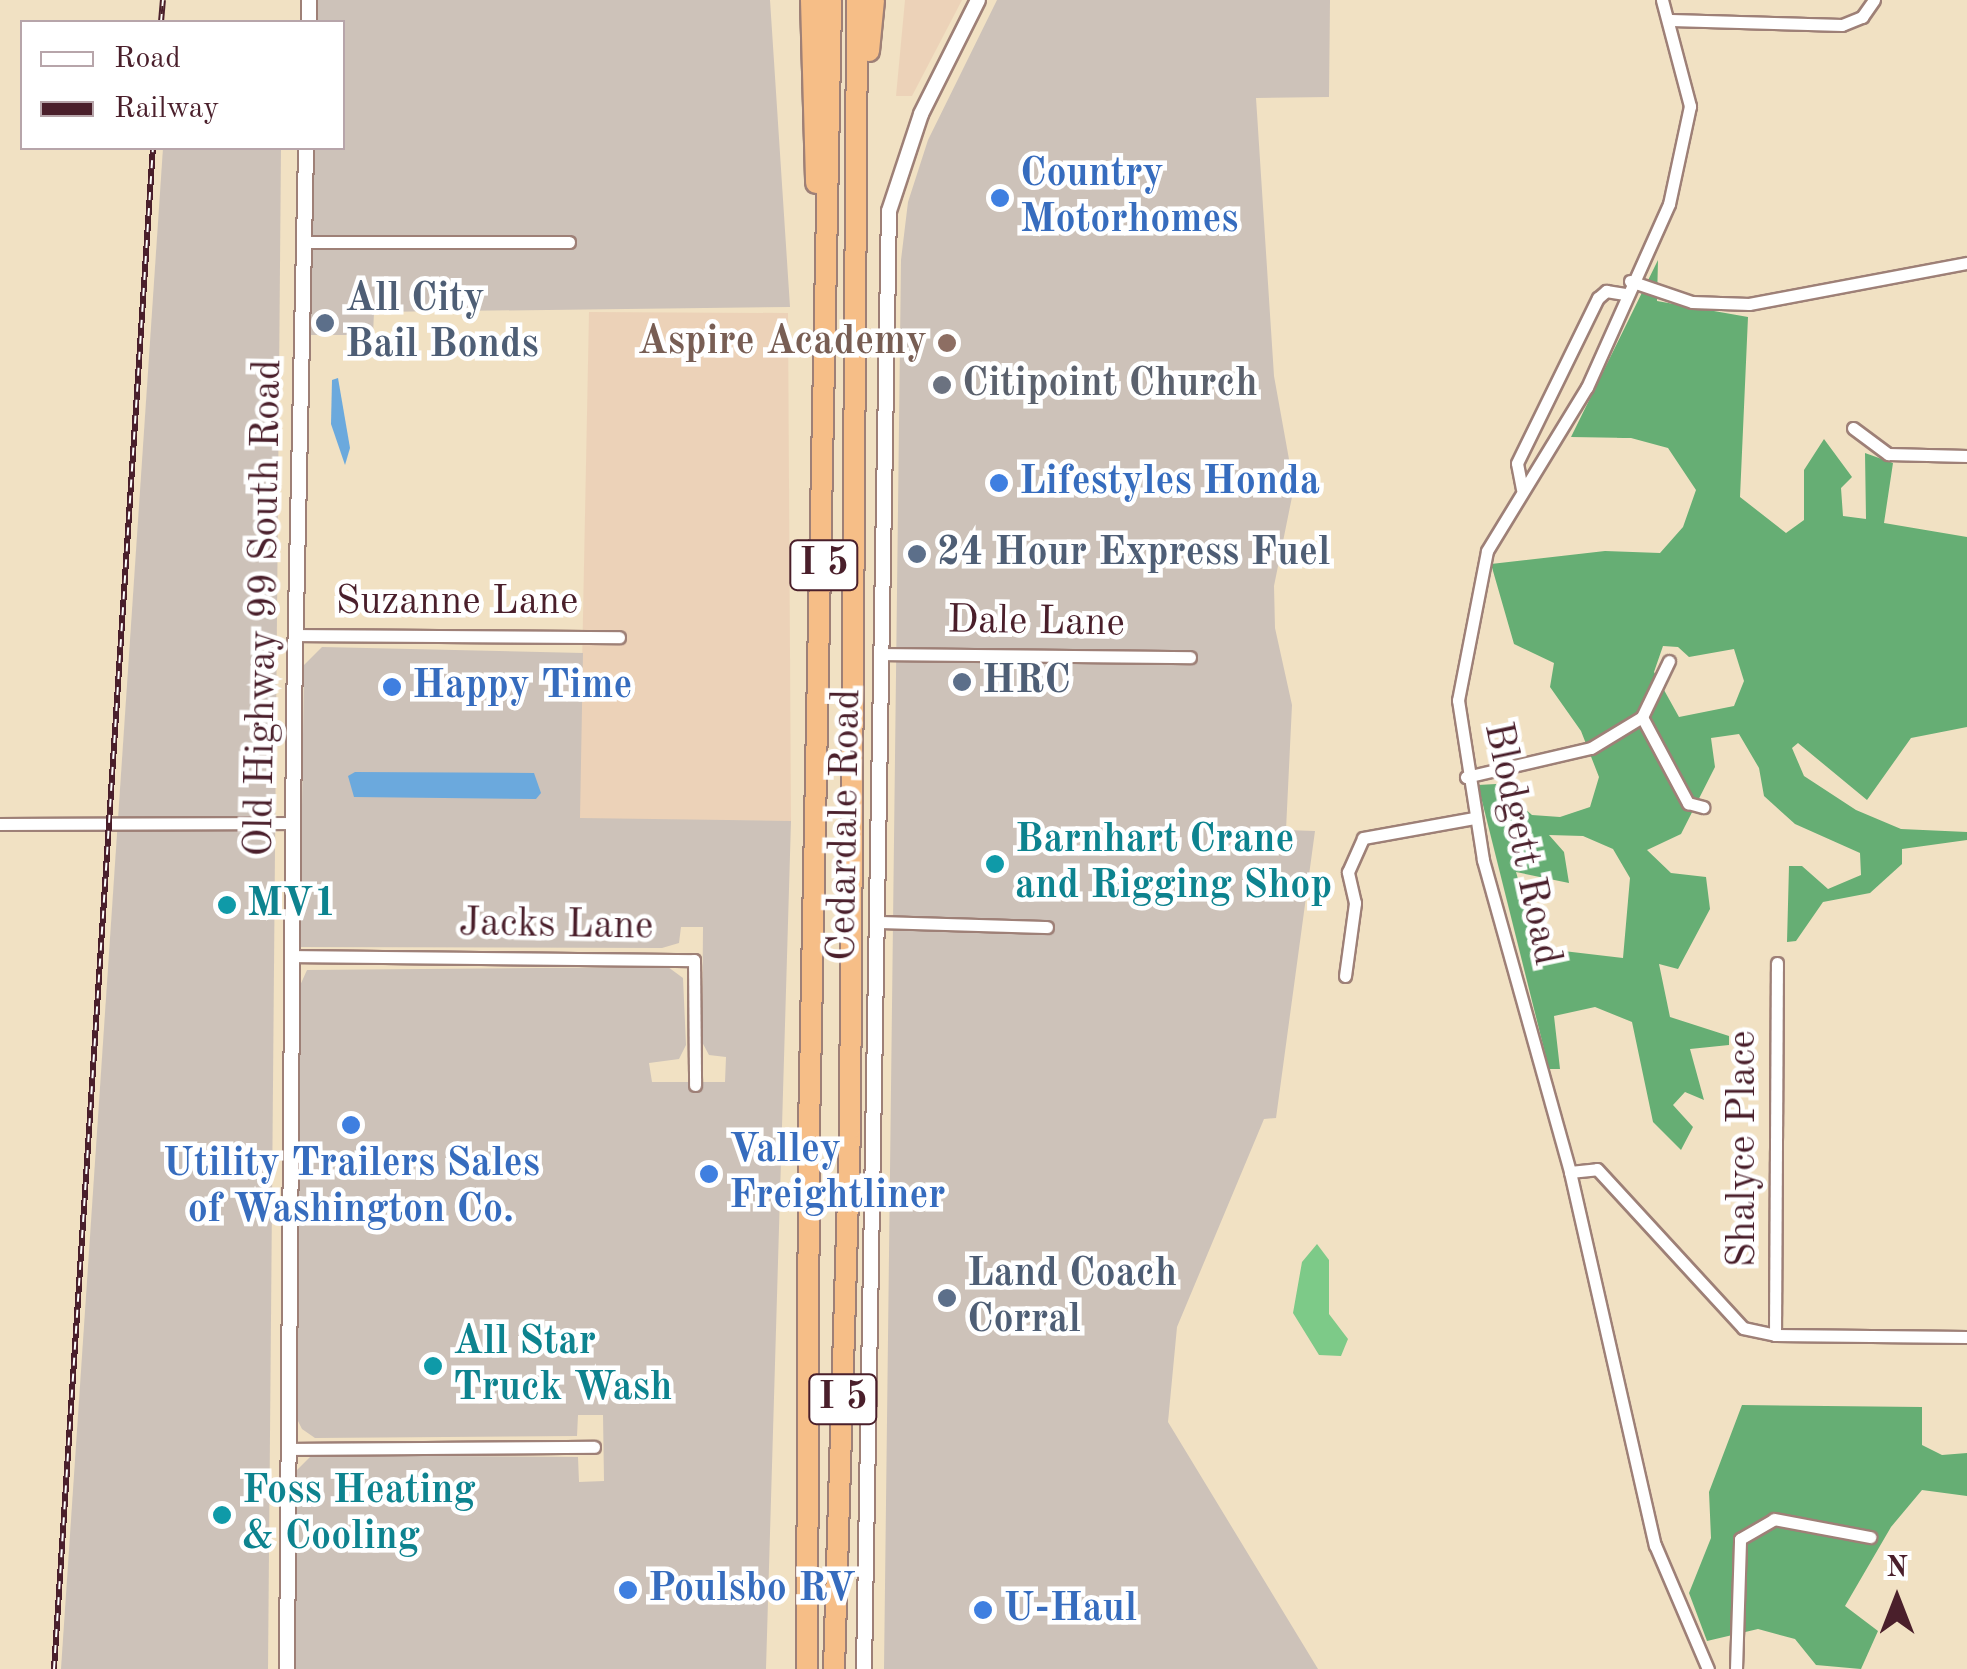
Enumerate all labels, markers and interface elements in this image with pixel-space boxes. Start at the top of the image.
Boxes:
legend [20,20,345,150]
text: Road [114,44,181,74]
text: Railway [114,94,219,124]
place label: Country Motorhomes [1020,151,1238,245]
marker: Country Motorhomes [989,187,1011,209]
place label: All City Bail Bonds [345,276,539,370]
marker: All City Bail Bonds [314,312,336,334]
place label: Aspire Academy [637,319,927,367]
marker: Aspire Academy [936,332,958,354]
street label: Old Highway 99 South Road [237,359,293,857]
place label: Citipoint Church [962,361,1258,409]
marker: Citipoint Church [931,374,953,396]
place label: Lifestyles Honda [1019,459,1320,507]
marker: Lifestyles Honda [988,472,1010,494]
place label: 24 Hour Express Fuel [937,530,1330,578]
road number: I 5 [789,532,859,598]
marker: 24 Hour Express Fuel [906,543,928,565]
street label: Suzanne Lane [336,579,578,627]
street label: Dale Lane [947,597,1125,649]
place label: HRC [982,658,1071,706]
place label: Happy Time [412,663,632,711]
marker: HRC [951,671,973,693]
marker: Happy Time [381,676,403,698]
street label: Cedardale Road [820,688,872,962]
street label: Blodgett Road [1472,718,1570,970]
place label: Barnhart Crane and Rigging Shop [1015,817,1332,911]
marker: Barnhart Crane and Rigging Shop [984,853,1006,875]
place label: MV1 [247,881,337,929]
marker: MV1 [216,894,238,916]
street label: Jacks Lane [458,900,654,952]
street label: Shalyce Place [1720,1030,1768,1268]
marker: Utility Trailers Sales of Washington Co. [340,1114,362,1136]
place label: Valley Freightliner [729,1127,946,1221]
place label: Utility Trailers Sales of Washington Co. [162,1141,540,1235]
marker: Valley Freightliner [698,1163,720,1185]
place label: Land Coach Corral [967,1251,1177,1345]
marker: Land Coach Corral [936,1287,958,1309]
place label: All Star Truck Wash [453,1319,672,1413]
marker: All Star Truck Wash [422,1355,444,1377]
road number: I 5 [808,1366,878,1432]
place label: Foss Heating & Cooling [242,1468,476,1562]
marker: Foss Heating & Cooling [211,1504,233,1526]
north arrow [1847,1549,1947,1649]
text: N [1886,1555,1908,1583]
place label: Poulsbo RV [648,1566,856,1614]
marker: Poulsbo RV [617,1579,639,1601]
place label: U-Haul [1003,1586,1137,1634]
marker: U-Haul [972,1599,994,1621]

